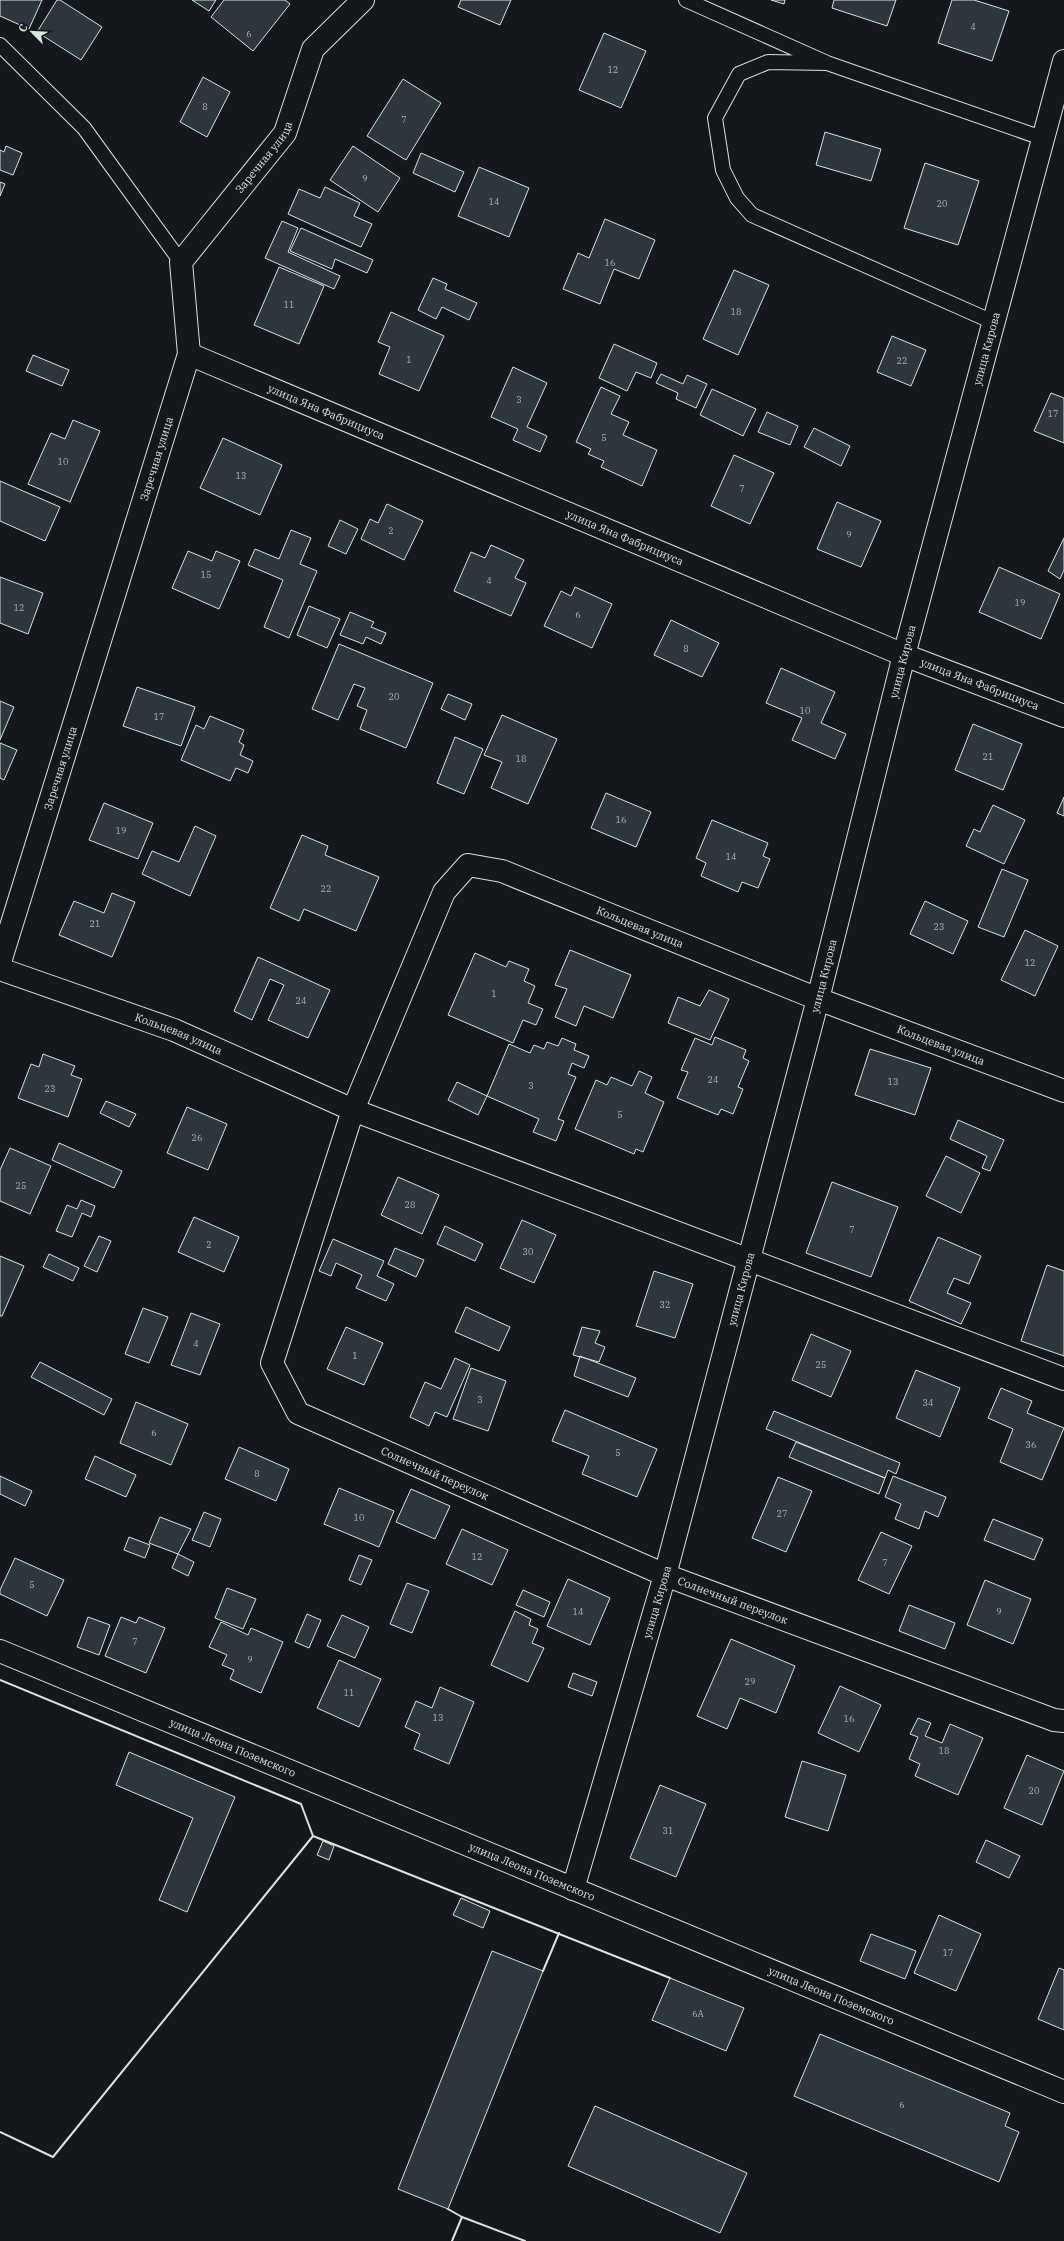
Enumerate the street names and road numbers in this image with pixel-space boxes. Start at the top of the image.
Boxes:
street label: Заречная улица [232,120,295,196]
street label: улица Кирова [970,311,1003,387]
street label: улица Яна Фабрициуса [266,381,387,443]
street label: Заречная улица [137,415,176,502]
street label: улица Яна Фабрициуса [564,507,686,568]
street label: улица Кирова [886,623,919,700]
street label: улица Яна Фабрициуса [919,655,1041,713]
street label: Заречная улица [41,724,80,812]
street label: Кольцевая улица [594,903,686,951]
street label: улица Кирова [808,938,840,1014]
street label: Кольцевая улица [133,1010,224,1058]
street label: Кольцевая улица [895,1022,987,1068]
street label: улица Кирова [725,1251,757,1327]
street label: Солнечный переулок [379,1443,491,1504]
street label: улица Кирова [640,1564,674,1640]
street label: Солнечный переулок [676,1573,790,1627]
street label: улица Леона Поземского [168,1715,298,1780]
street label: улица Леона Поземского [467,1839,597,1904]
street label: улица Леона Поземского [766,1963,896,2028]

